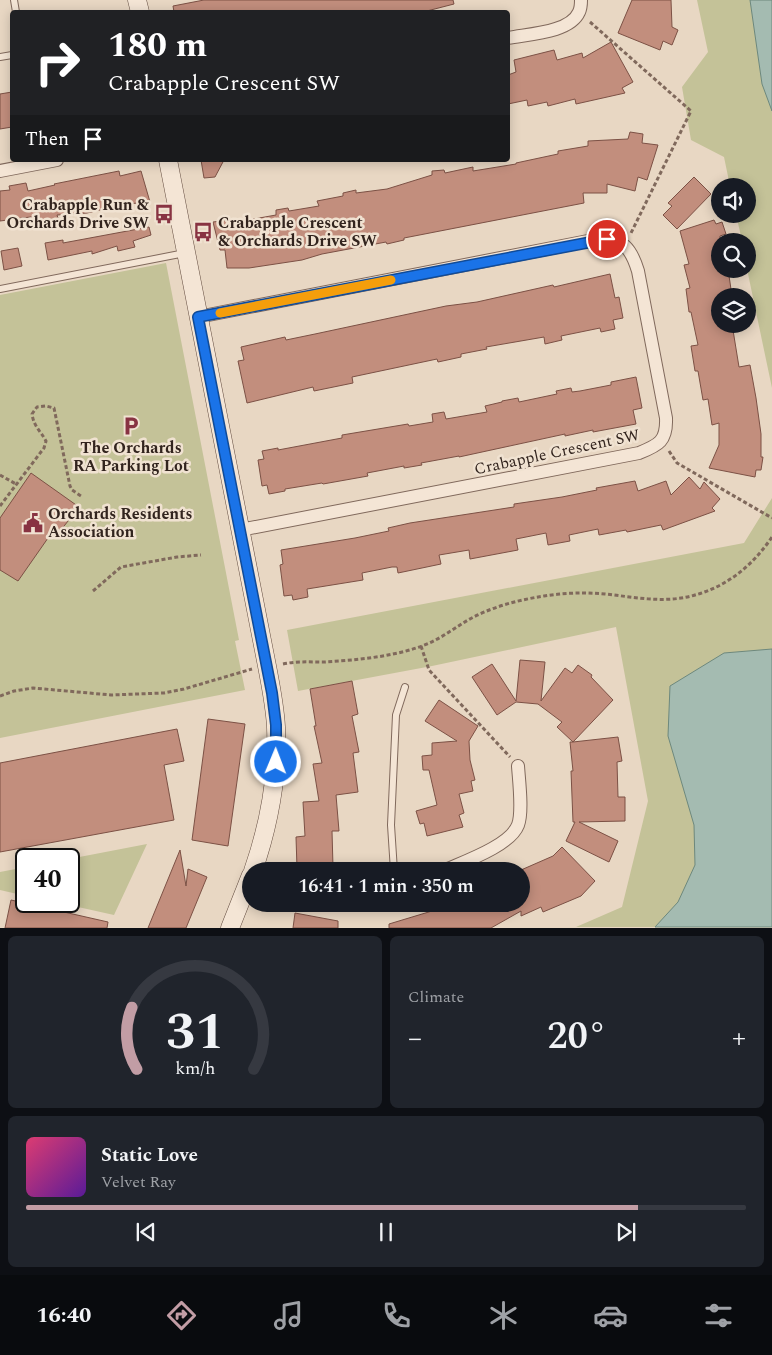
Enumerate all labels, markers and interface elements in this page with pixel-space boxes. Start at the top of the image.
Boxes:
text: 180 m [108,19,207,72]
icon: right [25,30,90,95]
text: Crabapple Crescent SW [108,67,340,100]
text: Then [25,125,69,154]
icon: arrive [79,125,107,153]
map controls [711,178,756,333]
button: sound [711,178,756,223]
place label: Crabapple Run & Orchards Drive SW [6,193,150,235]
bus stop icon: Crabapple Run & Orchards Drive SW [153,203,175,225]
place label: Crabapple Crescent & Orchards Drive SW [218,211,377,253]
pin [586,218,628,260]
bus stop icon: Crabapple Crescent & Orchards Drive SW [192,221,214,243]
icon: arrive [593,225,621,253]
button: search [711,233,756,278]
button: layers [711,288,756,333]
parking icon: The Orchards RA Parking Lot [120,415,142,437]
street label: Crabapple Crescent SW [472,423,642,481]
place label: The Orchards RA Parking Lot [73,436,189,478]
place label: Orchards Residents Association [48,502,192,544]
public building icon: Orchards Residents Association [22,512,44,534]
position arrow [249,735,301,787]
speed limit sign: 40 [15,848,80,913]
text: 16:41 · 1 min · 350 m [298,872,474,901]
text: Climate [408,985,464,1009]
text: 31 [166,993,224,1072]
text: 20° [547,1008,607,1066]
text: − [408,1017,422,1060]
text: + [732,1017,746,1060]
text: km/h [175,1055,215,1082]
text: Static Love [101,1141,198,1170]
text: Velvet Ray [101,1170,176,1194]
icon: previous [132,1218,160,1246]
icon: pause [372,1218,400,1246]
icon: next [612,1218,640,1246]
icon: directions [164,1298,199,1333]
icon: music [271,1298,306,1333]
icon: phone [379,1298,414,1333]
icon: climate [486,1298,521,1333]
icon: car [593,1298,628,1333]
icon: filters [701,1298,736,1333]
text: 16:40 [36,1299,91,1332]

